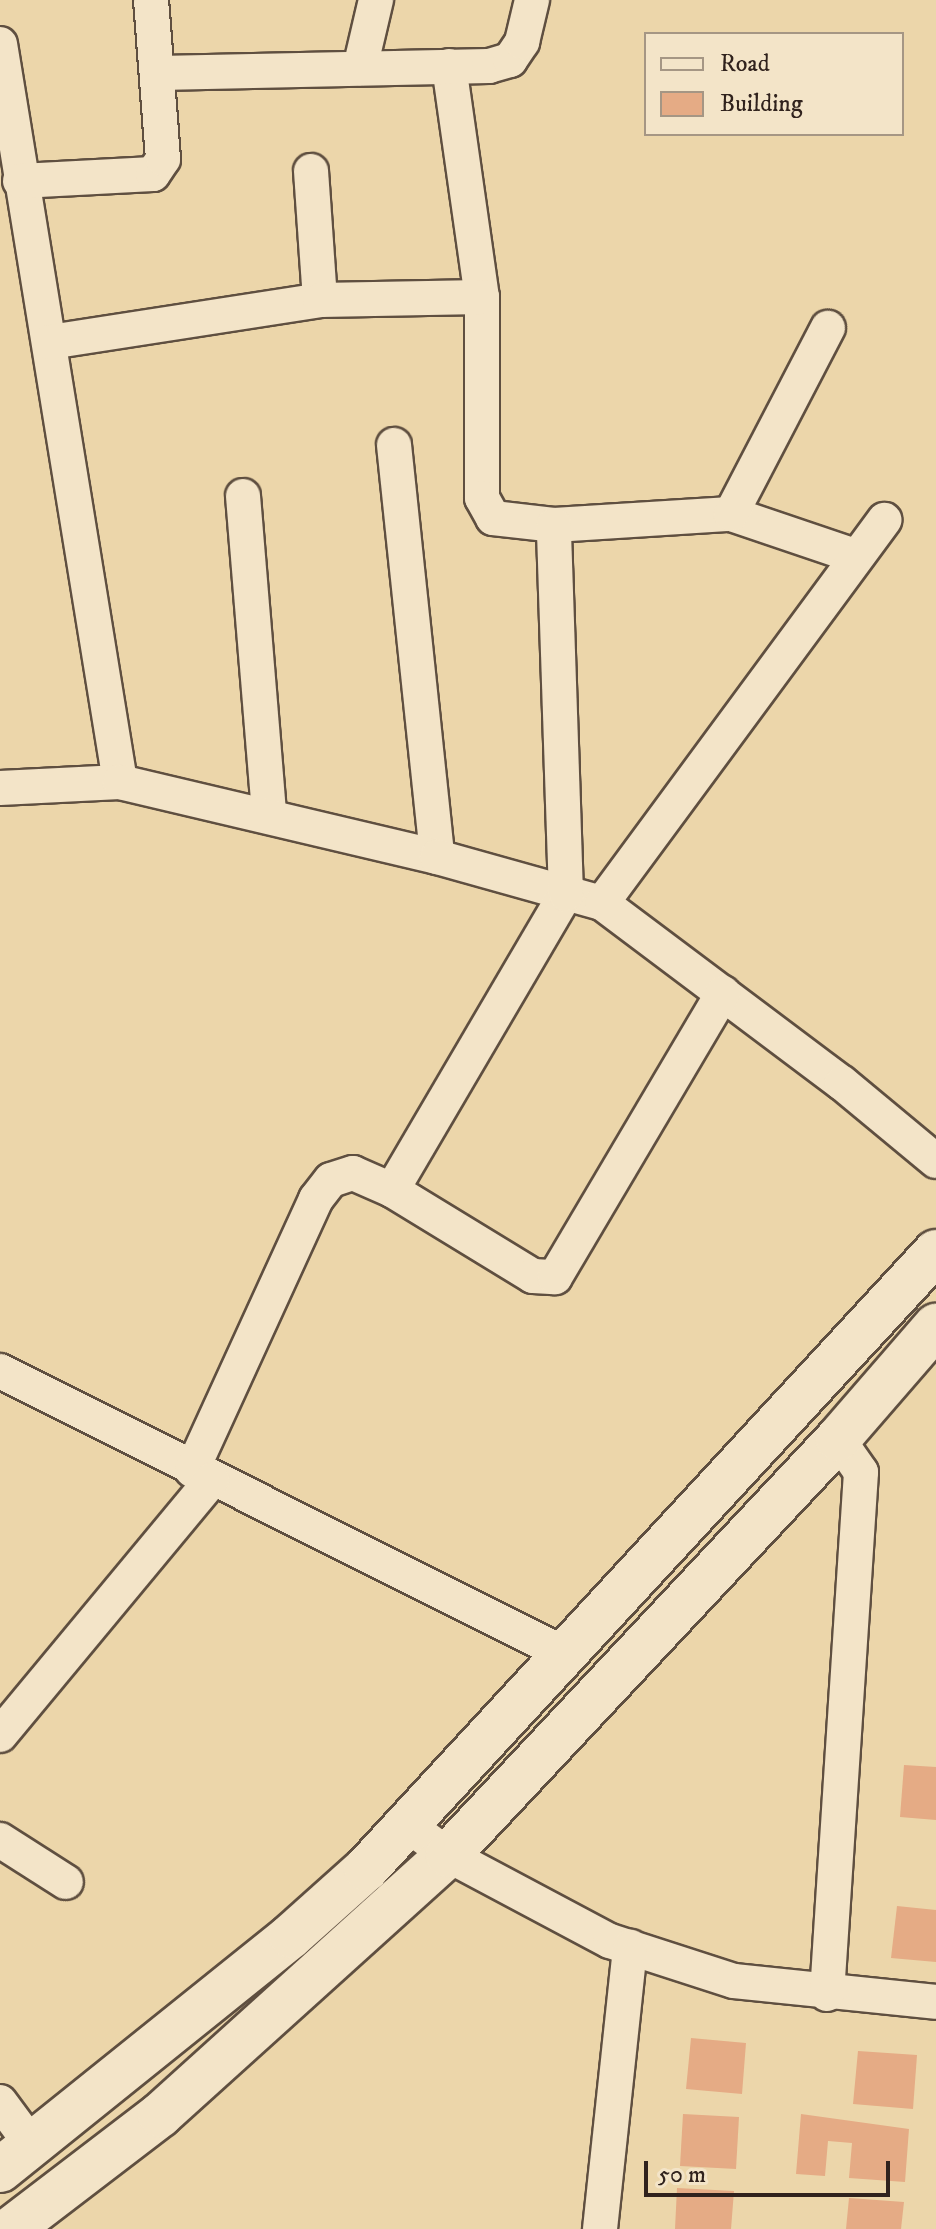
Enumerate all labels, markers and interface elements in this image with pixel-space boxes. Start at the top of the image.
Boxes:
legend [644,32,904,136]
text: Road [720,49,770,79]
text: Building [720,89,803,119]
scale bar [648,2145,894,2195]
text: 50 m [658,2160,706,2190]

